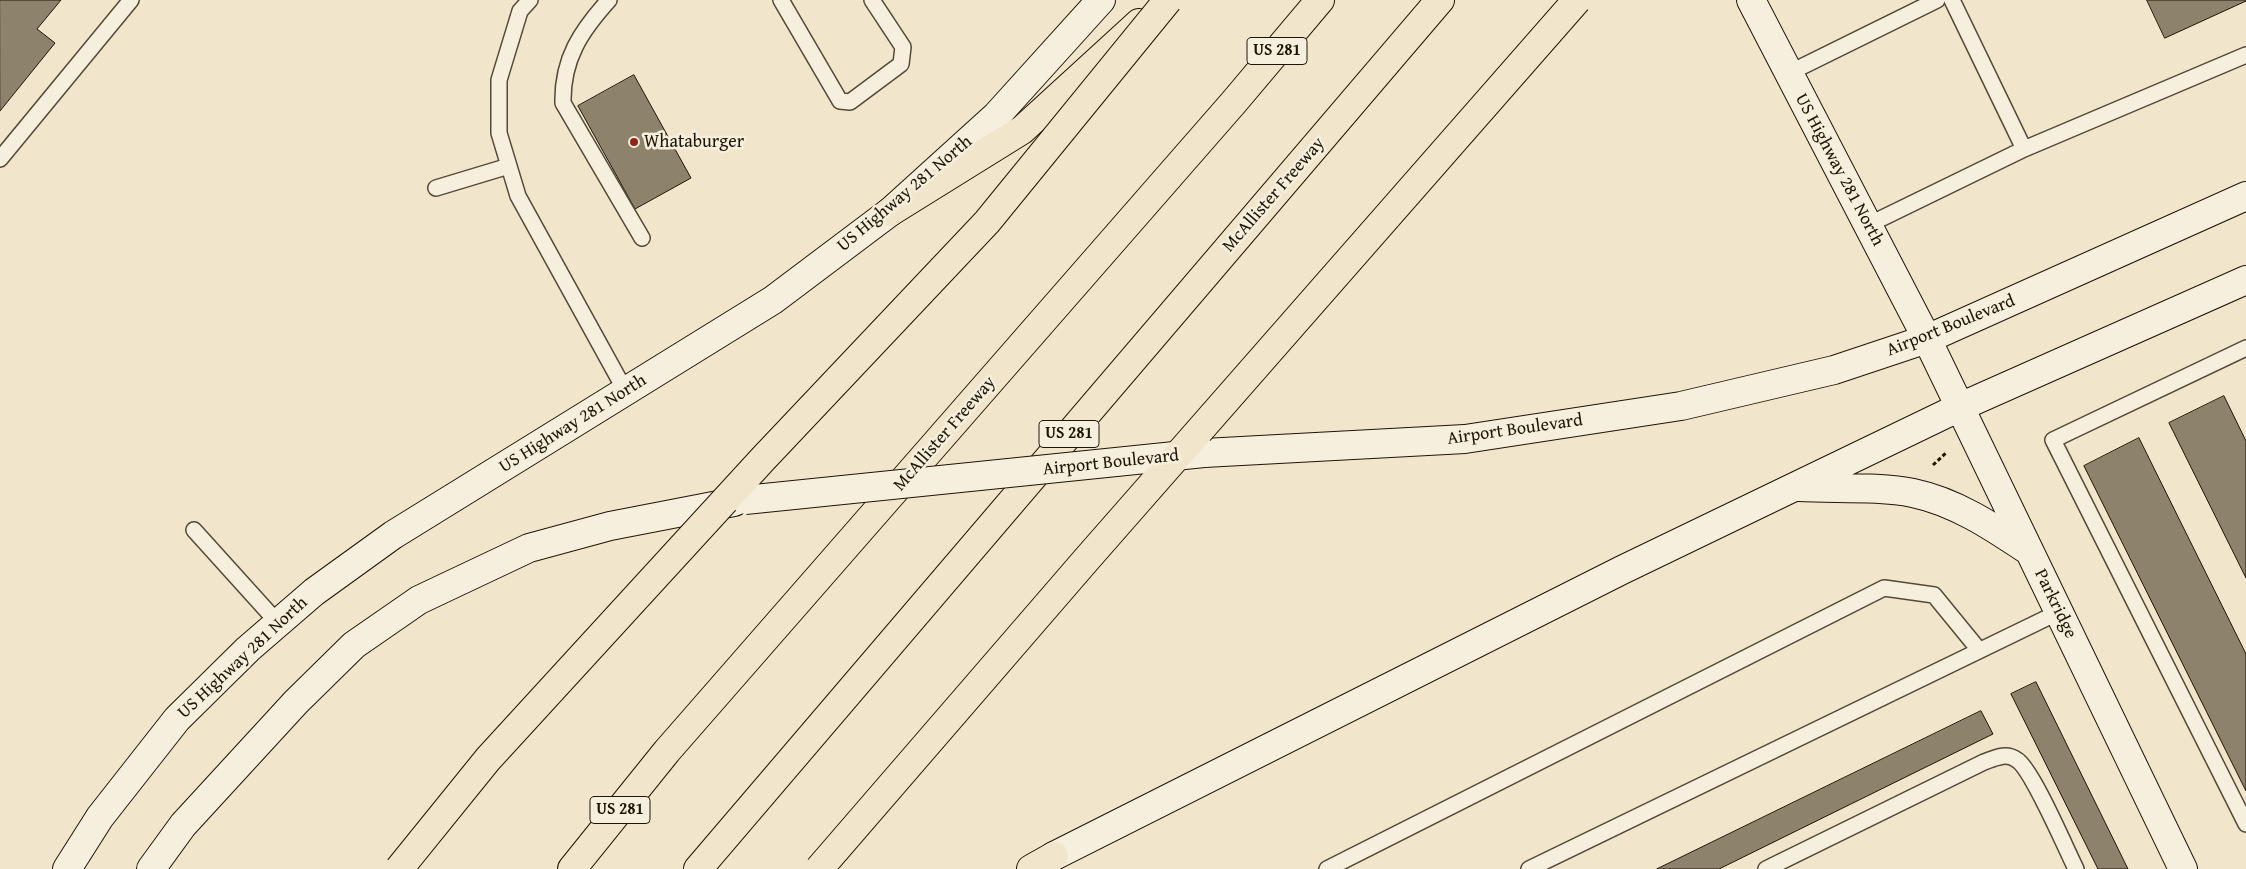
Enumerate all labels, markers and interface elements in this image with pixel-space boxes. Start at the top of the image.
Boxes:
road number: US 281 [1247,37,1307,64]
street label: US Highway 281 North [1790,90,1888,250]
place label: Whataburger [644,131,744,153]
street label: US Highway 281 North [833,131,977,257]
street label: McAllister Freeway [1218,133,1330,257]
marker: Whataburger [628,136,640,148]
street label: Airport Boulevard [1884,290,2018,362]
street label: US Highway 281 North [495,370,651,478]
street label: McAllister Freeway [889,372,1001,496]
street label: Airport Boulevard [1446,410,1584,450]
road number: US 281 [1039,420,1099,448]
street label: Airport Boulevard [1042,445,1180,481]
street label: Parkridge [2029,566,2081,642]
street label: US Highway 281 North [174,592,312,724]
road number: US 281 [590,796,650,824]

